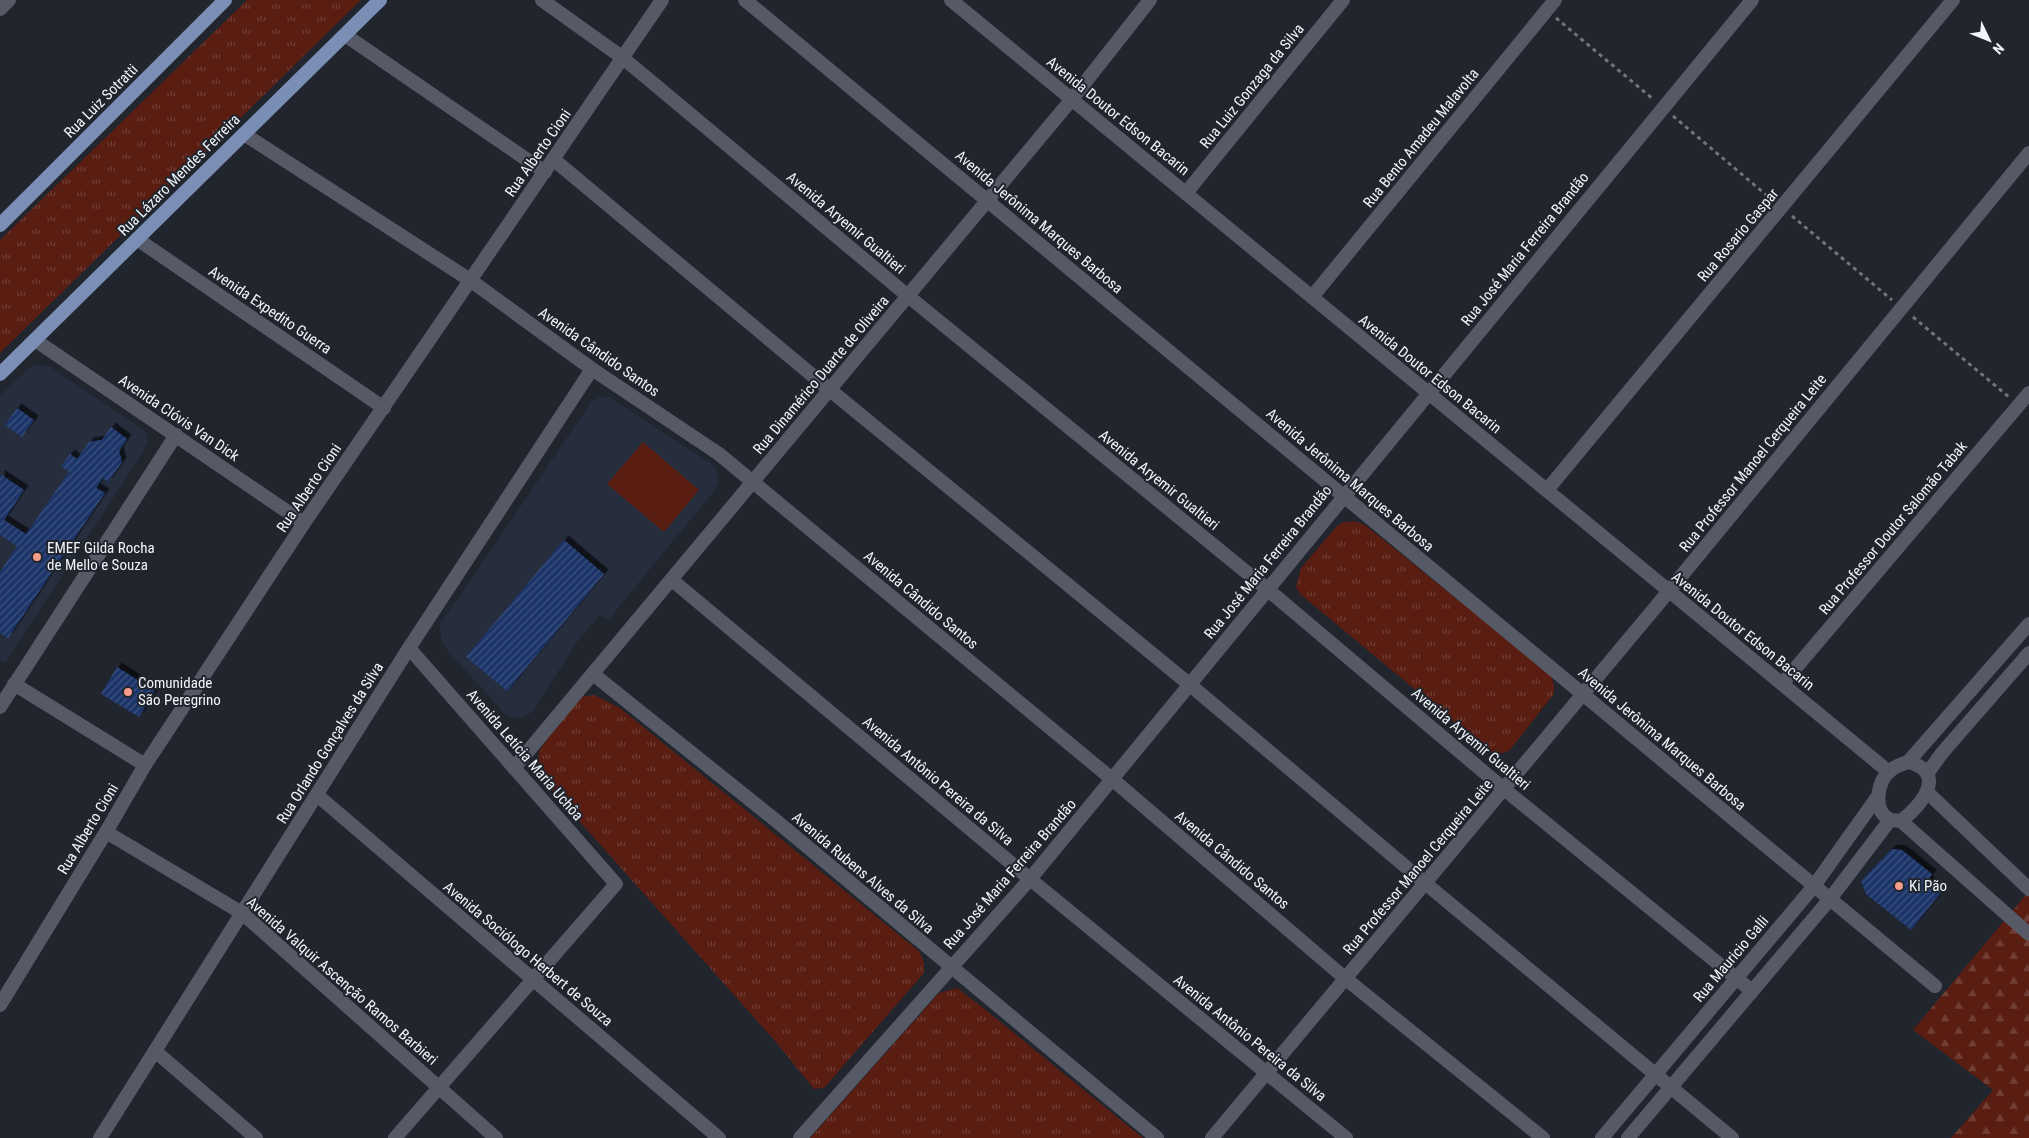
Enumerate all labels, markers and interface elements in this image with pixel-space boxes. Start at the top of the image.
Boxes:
north arrow [1964,15,2014,65]
street label: Rua Luiz Gonzaga da Silva [1196,20,1308,152]
text: N [1990,40,2007,57]
street label: Avenida Doutor Edson Bacarin [1043,53,1193,179]
street label: Rua Luiz Sotratti [60,60,142,142]
street label: Rua Bento Amadeu Malavolta [1359,65,1483,211]
street label: Rua Alberto Cioni [501,106,575,200]
street label: Rua Lázaro Mendes Ferreira [114,110,244,240]
street label: Avenida Jerônima Marques Barbosa [952,147,1126,297]
street label: Avenida Aryemir Gualtieri [783,168,909,278]
street label: Rua José Maria Ferreira Brandão [1457,168,1593,330]
street label: Rua Rosario Gaspar [1694,184,1783,285]
street label: Avenida Expedito Guerra [205,262,335,358]
street label: Rua Dinamérico Duarte de Oliveira [749,292,893,458]
street label: Avenida Cândido Santos [535,303,663,401]
street label: Avenida Doutor Edson Bacarin [1355,311,1505,437]
street label: Avenida Clóvis Van Dick [115,371,243,465]
street label: Rua Professor Manoel Cerqueira Leite [1676,371,1830,555]
street label: Avenida Jerônima Marques Barbosa [1263,405,1437,555]
street label: Avenida Aryemir Gualtieri [1095,426,1223,534]
street label: Rua Professor Doutor Salomão Tabak [1815,437,1971,618]
street label: Rua Alberto Cioni [273,440,345,536]
street label: Rua José Maria Ferreira Brandão [1200,481,1336,643]
place label: EMEF Gilda Rocha de Mello e Souza [47,539,155,574]
street label: Avenida Cândido Santos [860,547,982,653]
marker: EMEF Gilda Rocha de Mello e Souza [31,551,43,563]
street label: Avenida Doutor Edson Bacarin [1668,568,1818,694]
street label: Rua Orlando Gonçalves da Silva [273,659,387,827]
street label: Avenida Jerônima Marques Barbosa [1575,664,1749,814]
place label: Comunidade São Peregrino [138,674,221,709]
street label: Avenida Aryemir Gualtieri [1408,684,1534,794]
marker: Comunidade São Peregrino [122,686,134,698]
street label: Avenida Letícia Maria Uchôa [463,686,587,824]
street label: Avenida Antônio Pereira da Silva [859,713,1017,849]
street label: Rua Professor Manoel Cerqueira Leite [1339,776,1497,958]
street label: Rua Alberto Cioni [54,780,122,878]
street label: Rua José Maria Ferreira Brandão [940,795,1080,953]
street label: Avenida Cândido Santos [1171,807,1293,913]
street label: Avenida Rubens Alves da Silva [788,808,938,938]
place label: Ki Pão [1909,877,1947,895]
street label: Avenida Sociólogo Herbert de Souza [440,878,616,1030]
marker: Ki Pão [1893,880,1905,892]
street label: Avenida Valquir Ascenção Ramos Barbieri [243,893,441,1069]
street label: Rua Mauricio Galli [1690,912,1772,1006]
street label: Avenida Antônio Pereira da Silva [1170,971,1330,1105]

